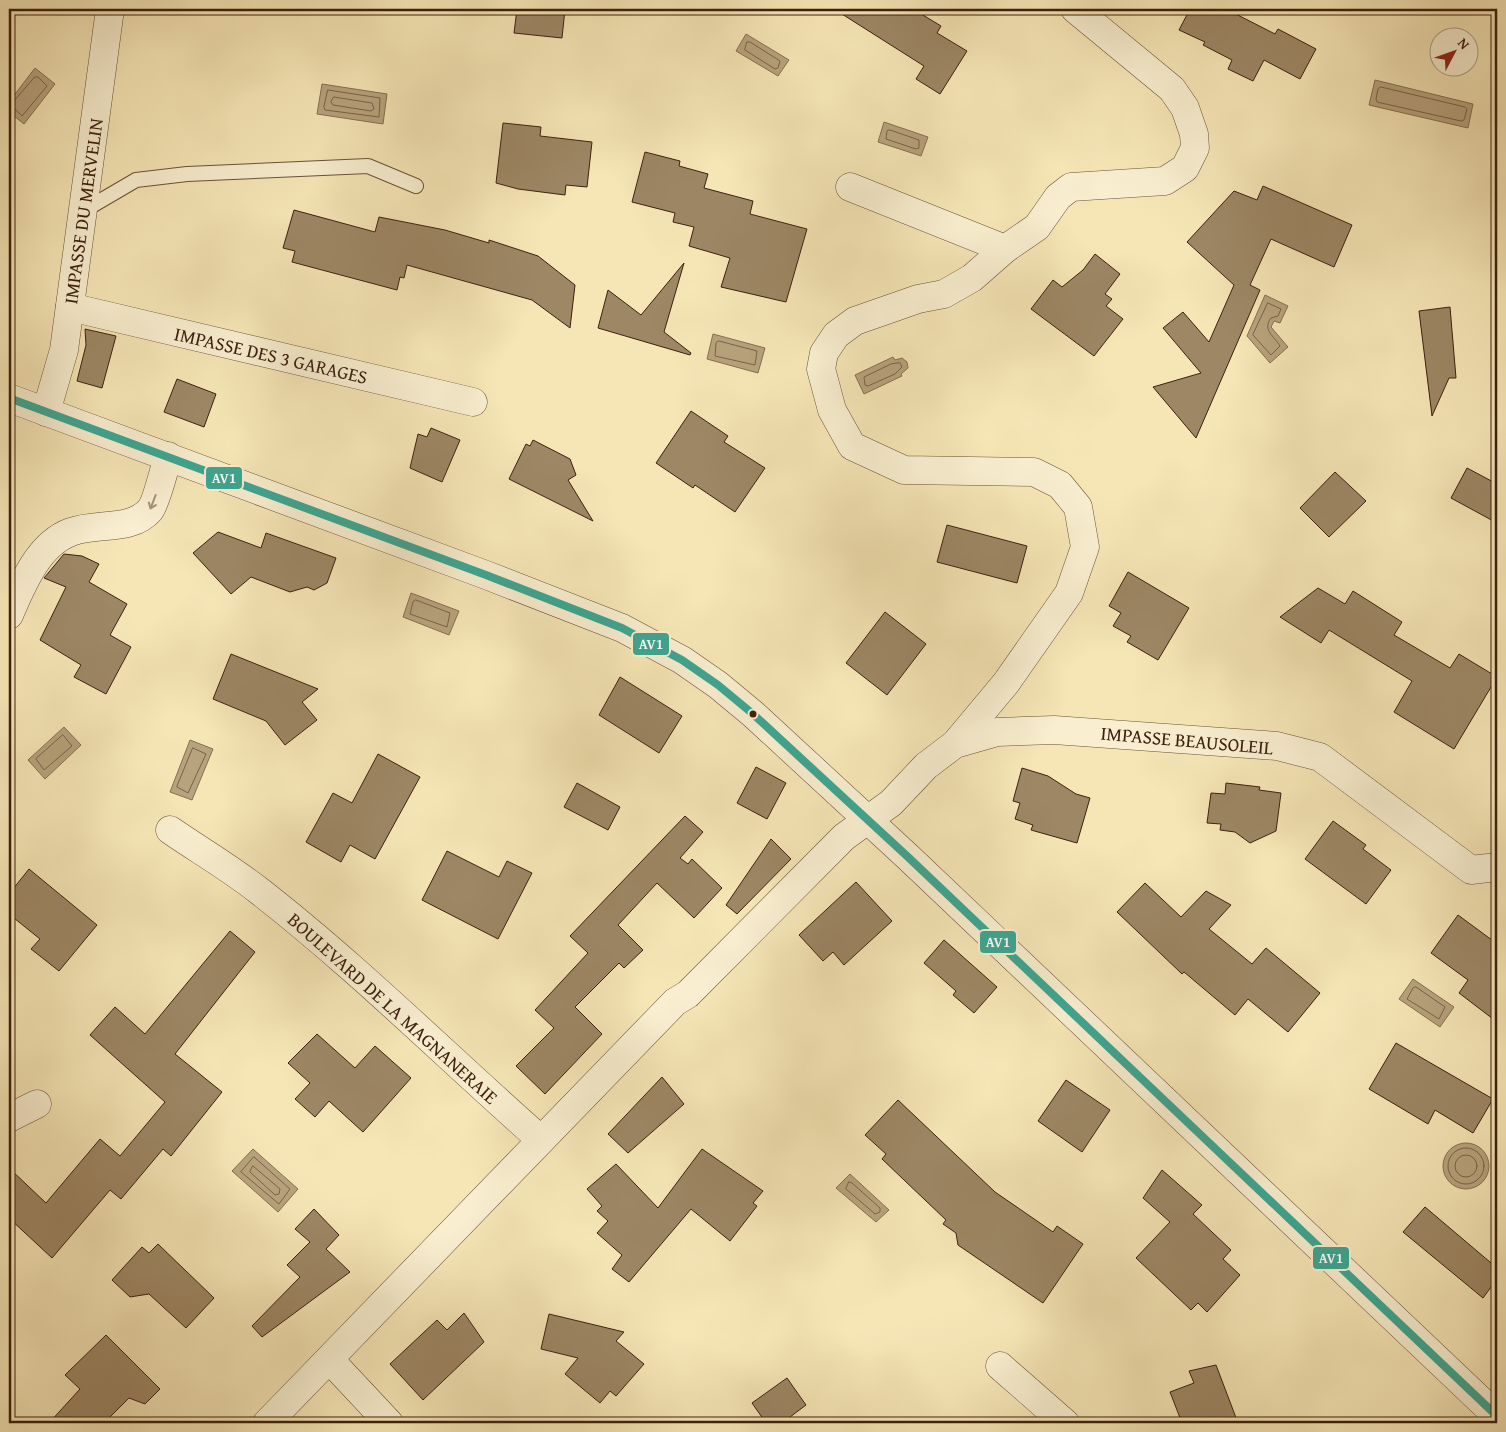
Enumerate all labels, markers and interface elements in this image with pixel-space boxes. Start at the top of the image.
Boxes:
north arrow [1428,28,1478,78]
text: N [1453,33,1475,54]
street label: IMPASSE DU MERVELIN [56,116,110,306]
street label: IMPASSE DES 3 GARAGES [172,319,370,391]
line badge: AV1 [205,466,243,490]
text: AV1 [212,468,236,488]
one-way arrow [148,494,157,509]
line badge: AV1 [632,632,670,656]
text: AV1 [639,634,663,654]
unlabelled marker [748,709,758,719]
street label: IMPASSE BEAUSOLEIL [1100,719,1274,761]
street label: BOULEVARD DE LA MAGNANERAIE [282,906,505,1111]
line badge: AV1 [979,930,1017,954]
text: AV1 [986,932,1010,952]
line badge: AV1 [1312,1246,1350,1270]
text: AV1 [1319,1248,1343,1268]

